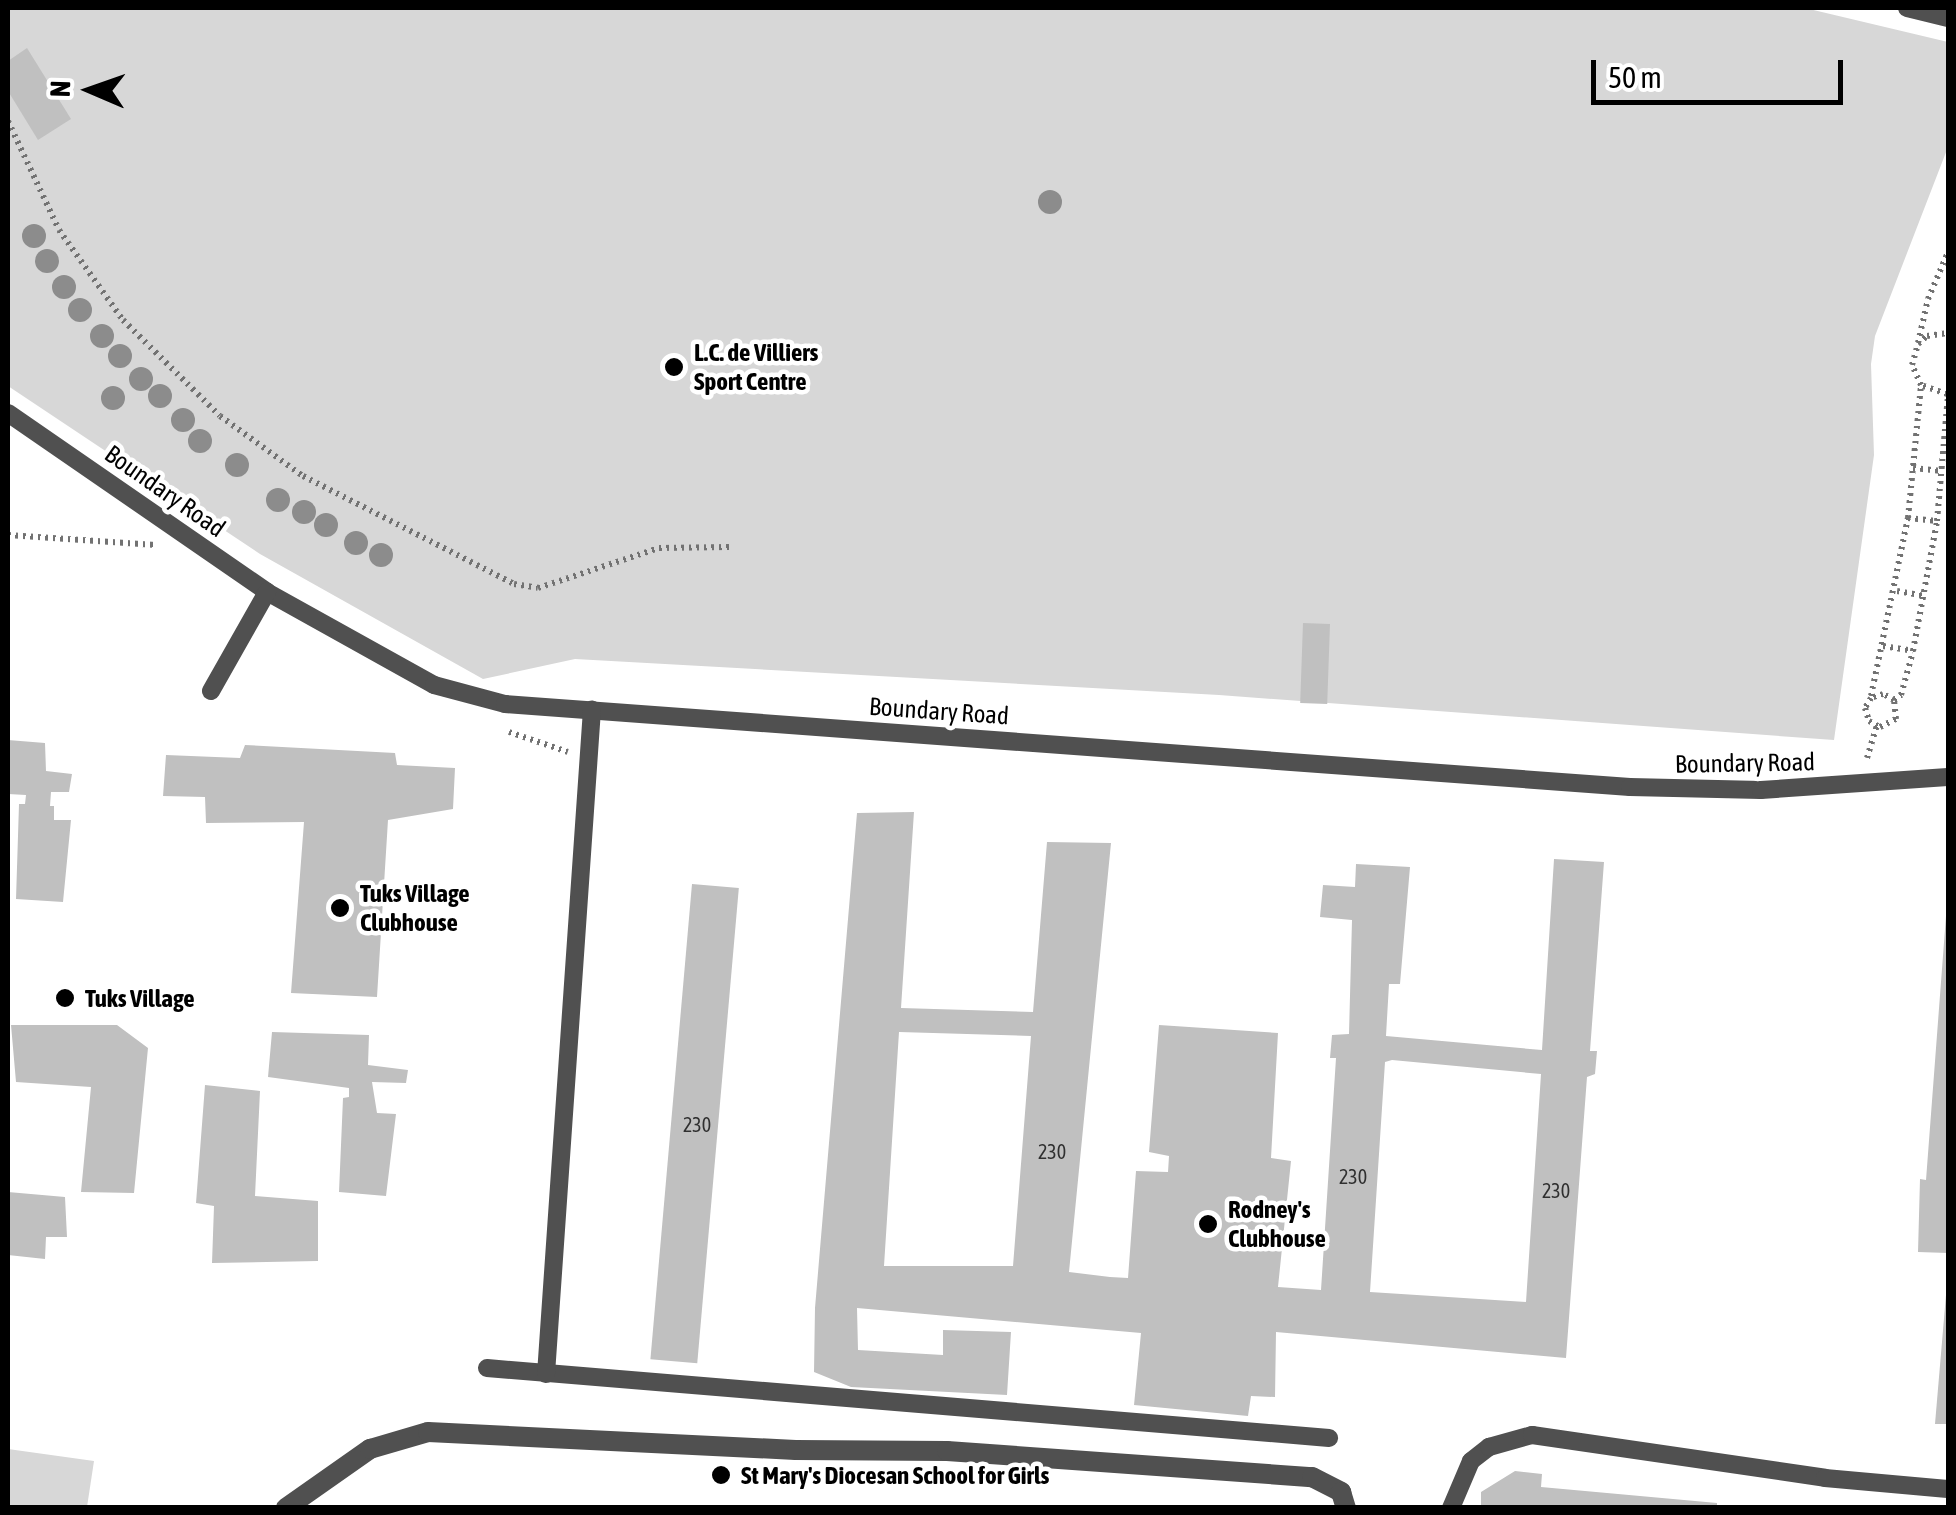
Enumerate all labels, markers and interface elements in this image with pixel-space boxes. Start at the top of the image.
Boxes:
north arrow [40,40,140,140]
scale bar [1596,40,1848,102]
text: 50 m [1608,60,1662,94]
text: N [44,80,76,98]
place label: L.C. de Villiers Sport Centre [694,338,818,397]
marker: L.C. de Villiers Sport Centre [663,356,685,378]
street label: Boundary Road [99,439,231,543]
street label: Boundary Road [868,691,1010,731]
street label: Boundary Road [1675,747,1815,779]
place label: Tuks Village Clubhouse [360,879,470,938]
marker: Tuks Village Clubhouse [329,897,351,919]
place label: Tuks Village [85,983,195,1013]
marker: Tuks Village [54,987,76,1009]
house number: 230 [683,1112,711,1136]
house number: 230 [1038,1139,1066,1163]
house number: 230 [1339,1164,1367,1188]
house number: 230 [1542,1178,1570,1202]
place label: Rodney's Clubhouse [1228,1195,1326,1254]
marker: Rodney's Clubhouse [1197,1213,1219,1235]
place label: St Mary's Diocesan School for Girls [741,1460,1049,1490]
marker: St Mary's Diocesan School for Girls [710,1464,732,1486]

